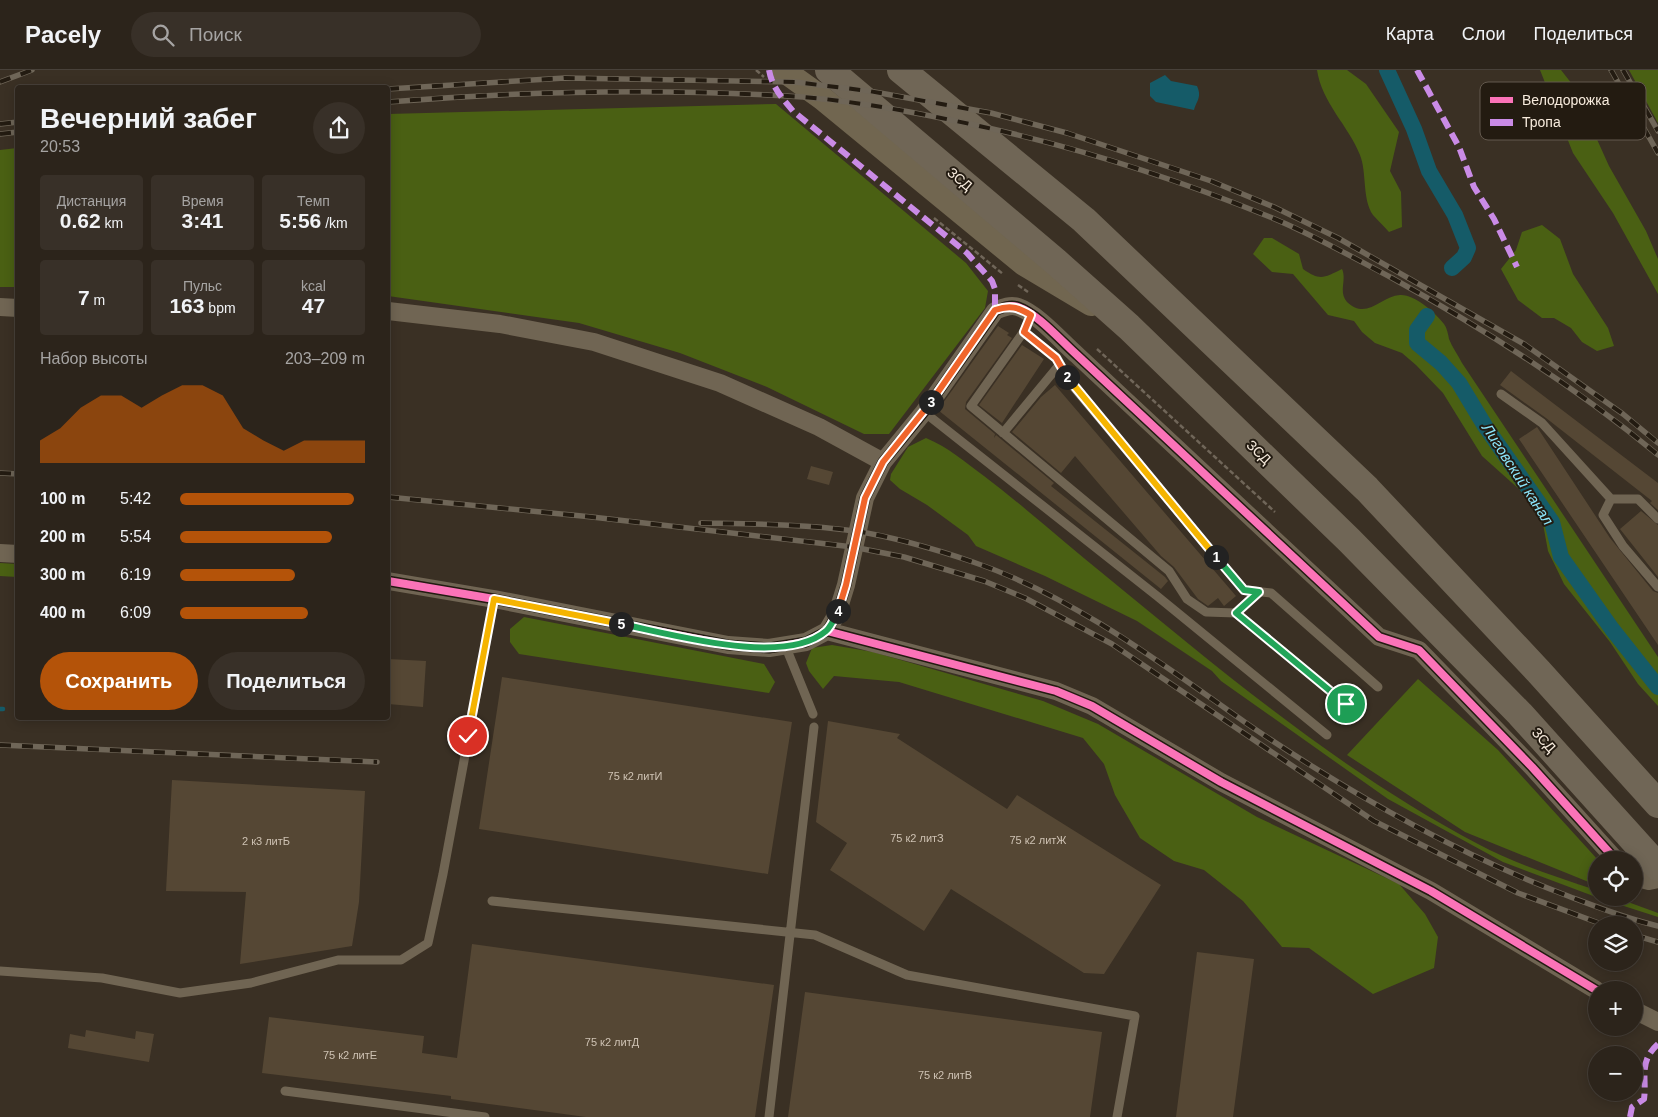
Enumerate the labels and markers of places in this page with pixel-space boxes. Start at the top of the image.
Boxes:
pin: 2 [1054,364,1080,390]
pin: 3 [918,390,944,414]
pin: 1 [1204,544,1228,570]
pin: 4 [826,598,850,624]
pin: 5 [608,612,634,636]
pin [1325,683,1367,725]
pin [447,715,489,757]

